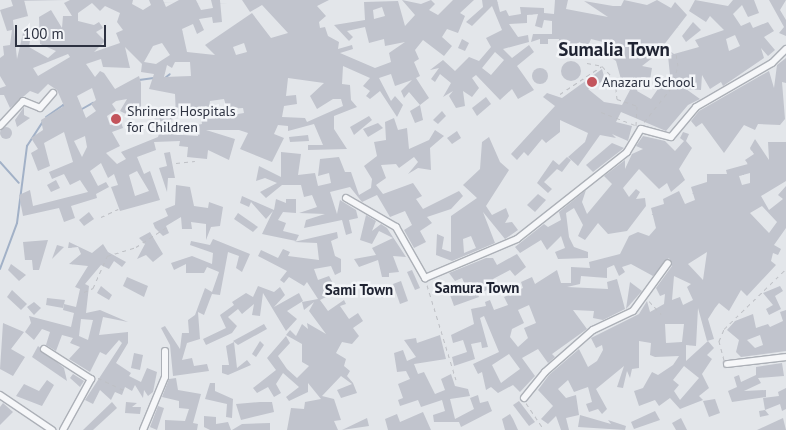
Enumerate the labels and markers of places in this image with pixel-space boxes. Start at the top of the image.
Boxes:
place label: Anazaru School [602,74,695,90]
marker: Anazaru School [586,76,598,88]
place label: Shriners Hospitals for Children [127,103,236,136]
marker: Shriners Hospitals for Children [109,112,123,126]

